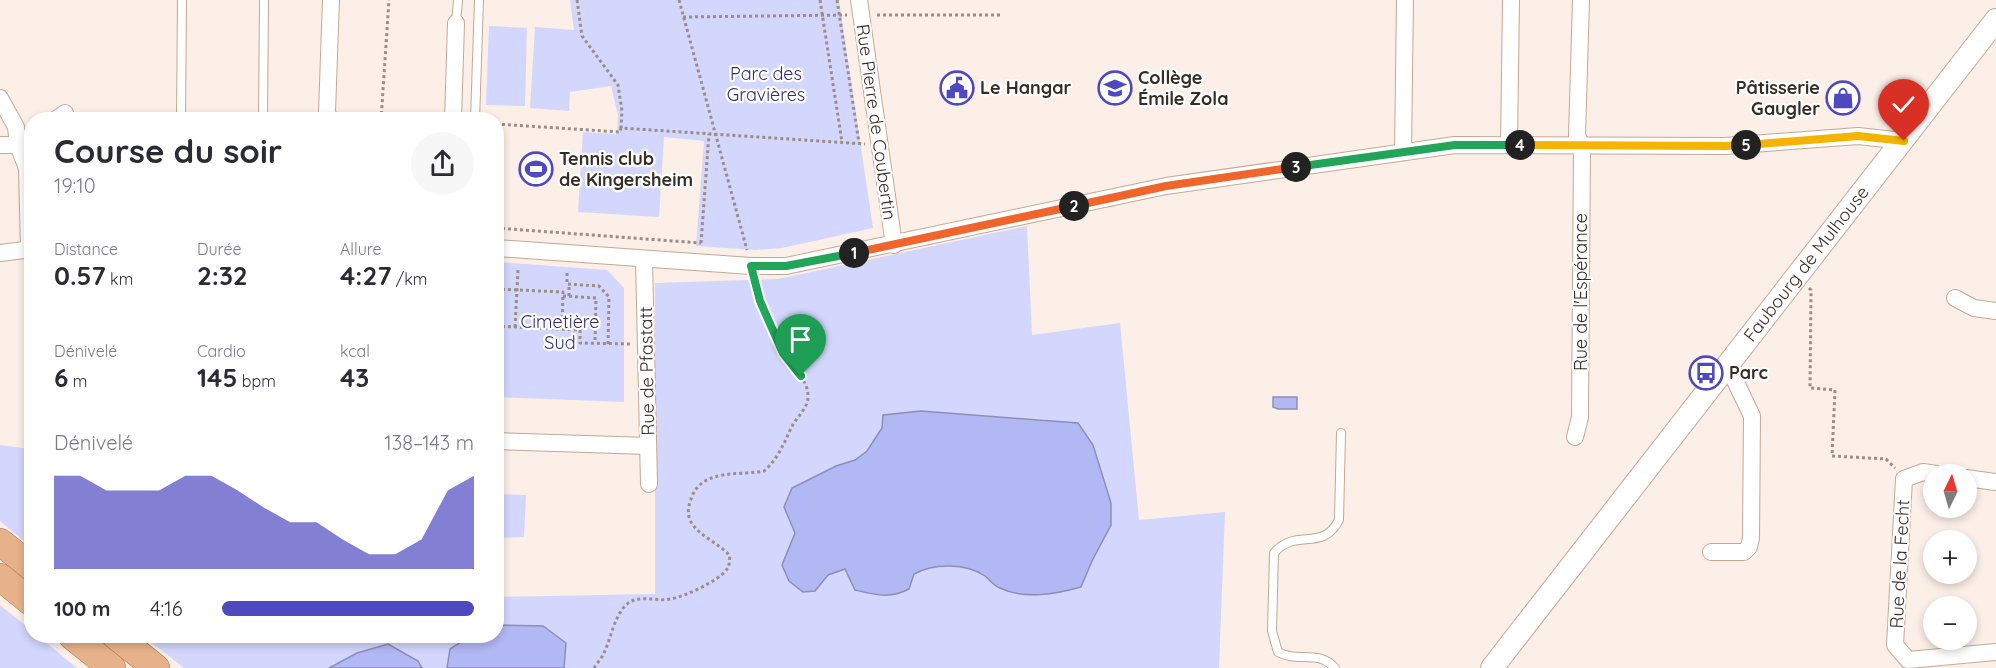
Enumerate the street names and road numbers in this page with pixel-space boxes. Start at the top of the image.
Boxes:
street label: Rue Pierre de Coubertin [851,22,902,221]
street label: Faubourg de Mulhouse [1738,181,1874,346]
street label: Rue de l'Espérance [1569,213,1592,371]
street label: Rue de Pfastatt [634,306,659,436]
street label: Rue de la Fecht [1885,499,1914,629]

